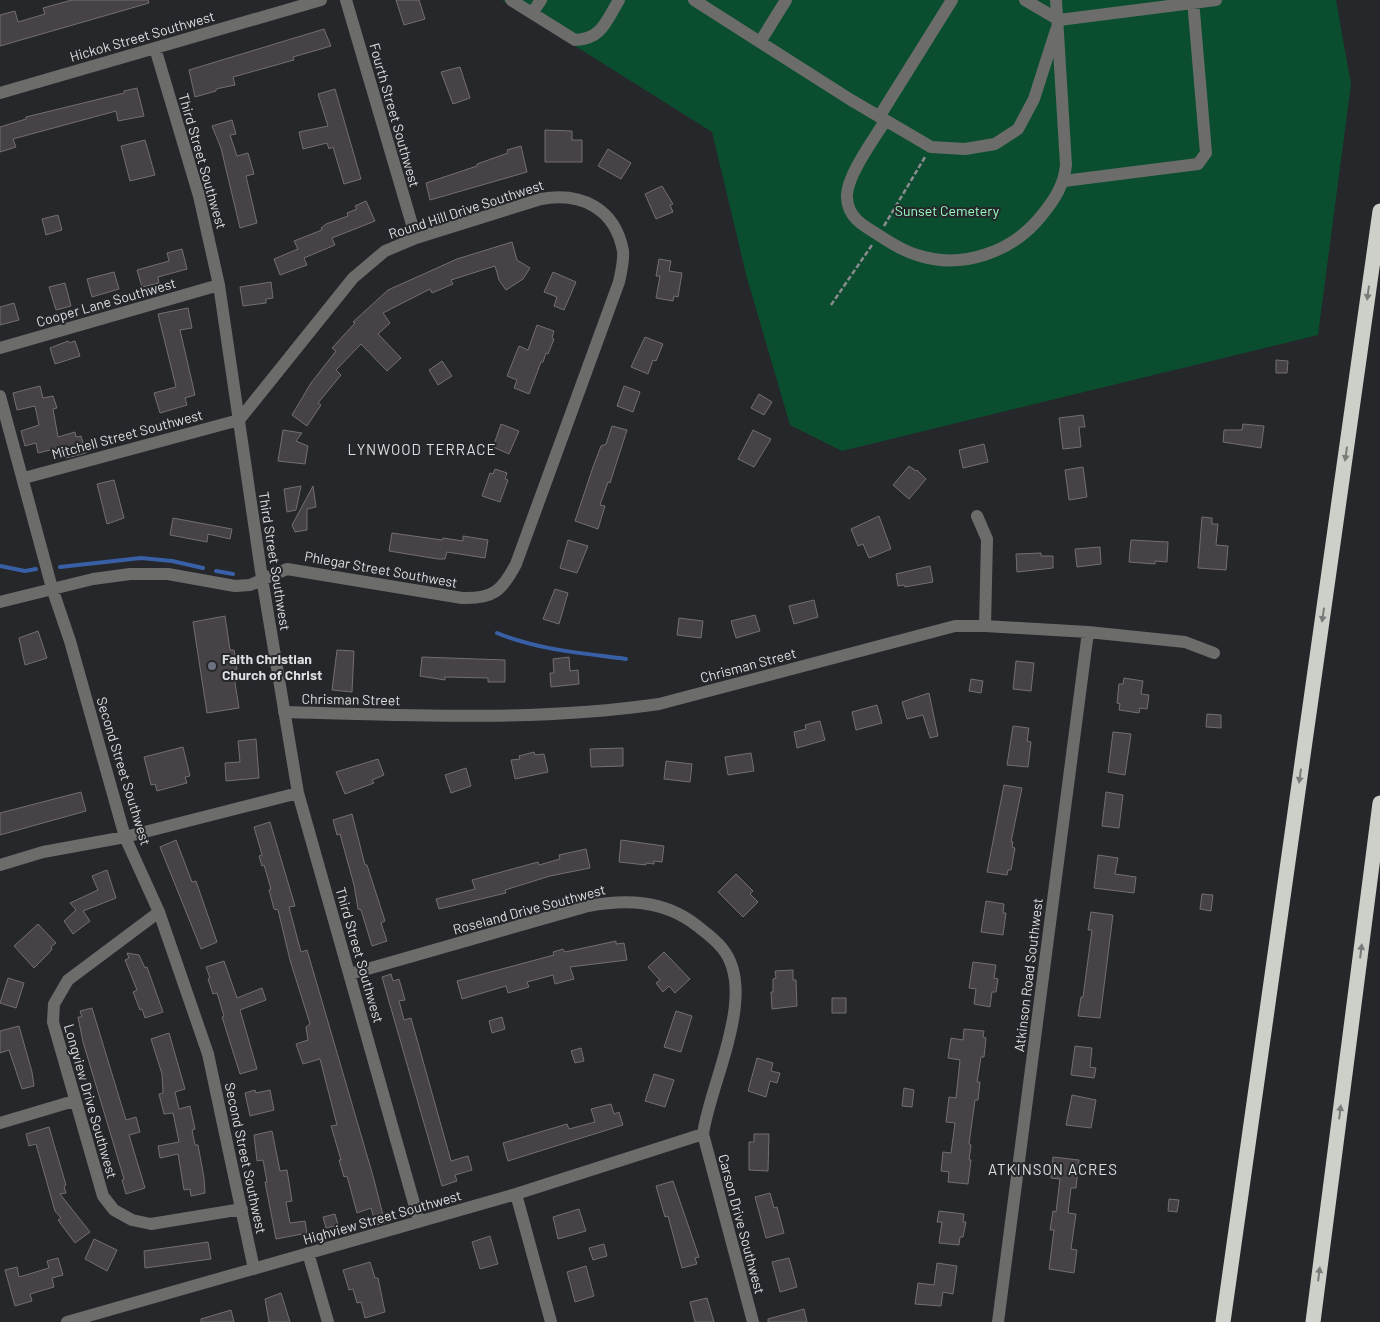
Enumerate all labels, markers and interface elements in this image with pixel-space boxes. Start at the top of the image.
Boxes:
street label: Hickok Street Southwest [68,7,216,65]
street label: Fourth Street Southwest [366,41,424,189]
street label: Third Street Southwest [175,91,231,231]
street label: Round Hill Drive Southwest [386,176,546,242]
park label: Sunset Cemetery [895,202,1000,219]
street label: Cooper Lane Southwest [34,274,178,330]
one-way arrow [1364,286,1372,302]
street label: Mitchell Street Southwest [50,406,204,462]
district label: LYNWOOD TERRACE [347,440,497,458]
one-way arrow [1341,447,1349,463]
street label: Third Street Southwest [256,490,294,632]
street label: Phlegar Street Southwest [303,547,459,591]
one-way arrow [1319,608,1327,624]
street label: Chrisman Street [698,644,798,686]
place label: Faith Christian Church of Christ [222,650,322,683]
marker: Faith Christian Church of Christ [206,660,218,672]
street label: Chrisman Street [301,690,401,708]
street label: Second Street Southwest [93,695,155,847]
one-way arrow [1296,769,1304,785]
street label: Roseland Drive Southwest [451,880,607,938]
street label: Third Street Southwest [332,885,388,1025]
street label: Atkinson Road Southwest [1010,897,1046,1053]
one-way arrow [1357,943,1365,959]
street label: Longview Drive Southwest [61,1022,121,1180]
street label: Second Street Southwest [222,1081,270,1235]
one-way arrow [1336,1104,1344,1120]
street label: Carson Drive Southwest [715,1152,769,1296]
district label: ATKINSON ACRES [988,1160,1118,1178]
street label: Highview Street Southwest [301,1186,463,1248]
one-way arrow [1316,1265,1324,1281]

